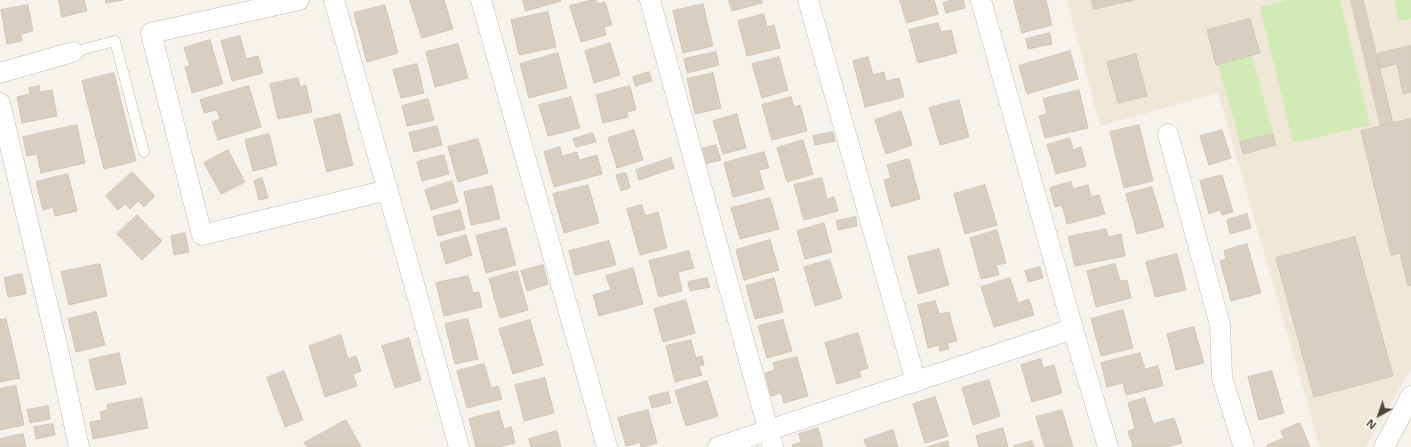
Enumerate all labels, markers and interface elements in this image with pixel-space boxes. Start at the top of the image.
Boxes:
north arrow [1359,395,1399,435]
text: N [1363,416,1379,433]

